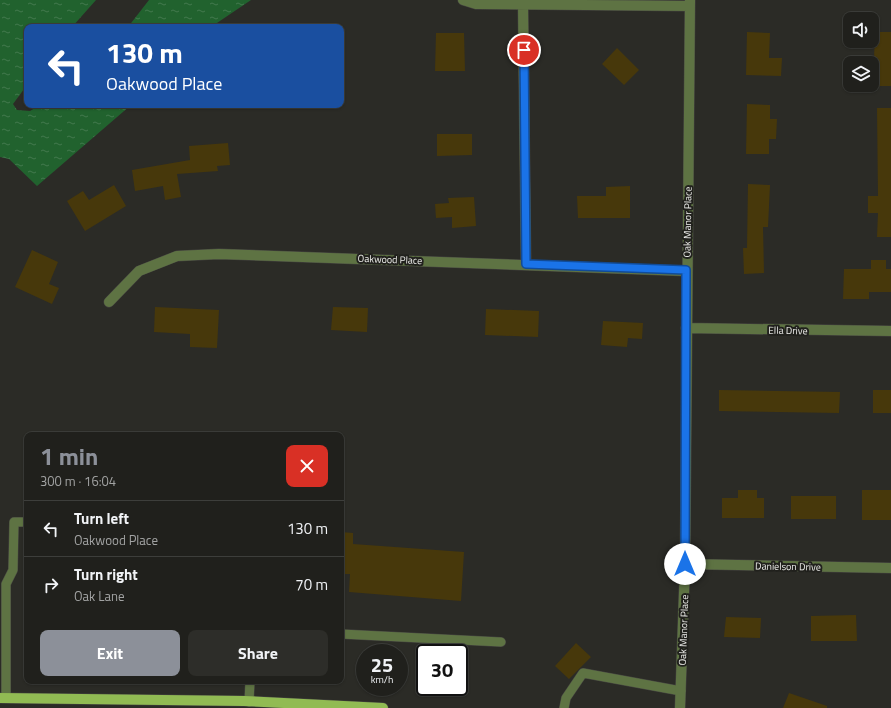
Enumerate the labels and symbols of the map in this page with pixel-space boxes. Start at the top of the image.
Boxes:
pin [507,33,541,67]
street label: Oak Manor Place [679,186,696,258]
street label: Oakwood Place [357,251,423,268]
street label: Ella Drive [768,323,808,338]
position arrow [664,543,706,585]
street label: Danielson Drive [755,558,821,575]
street label: Oak Manor Place [675,594,692,666]
speed limit sign: 30 [416,644,468,696]

